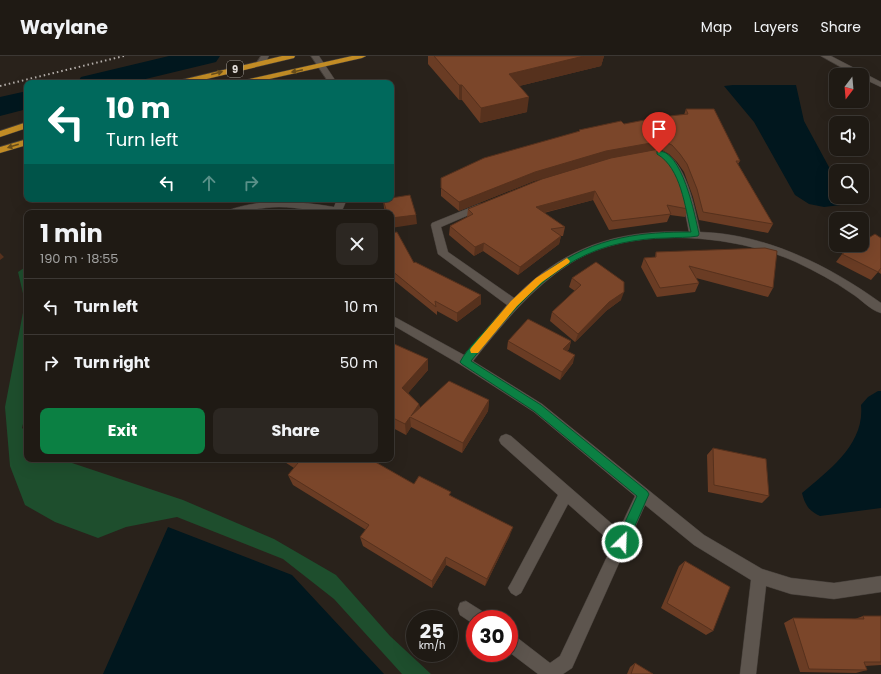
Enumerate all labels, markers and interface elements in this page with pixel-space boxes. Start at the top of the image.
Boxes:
text: Waylane [20,14,108,41]
text: Map [701,17,732,37]
text: Layers [754,17,798,37]
text: Share [820,17,861,37]
road number: 9 [227,61,243,77]
one-way arrow [291,68,303,74]
north arrow [829,68,869,108]
map controls [829,68,869,252]
one-way arrow [211,70,224,76]
text: 10 m [106,89,170,128]
icon: left [40,96,92,148]
pin [642,112,676,153]
button: sound [829,116,869,156]
icon: arrive [648,118,670,140]
text: Turn left [106,127,178,152]
one-way arrow [7,143,19,149]
button: search [829,164,869,204]
icon: left [156,172,178,194]
icon: ahead [198,172,220,194]
icon: right [240,172,262,194]
button: layers [829,212,869,252]
text: 1 min [40,217,103,250]
button: close [336,223,378,265]
text: 190 m · 18:55 [40,249,119,268]
icon: left [40,296,62,318]
text: Turn left [74,296,138,317]
text: 10 m [344,296,378,317]
icon: right [40,352,62,374]
text: Turn right [74,352,150,373]
text: 50 m [340,352,378,373]
button: Exit [40,408,205,454]
button: Share [213,408,378,454]
position arrow [601,521,643,563]
speed limit sign: 30 [466,610,518,662]
text: 25 [420,617,444,645]
text: km/h [419,638,445,653]

